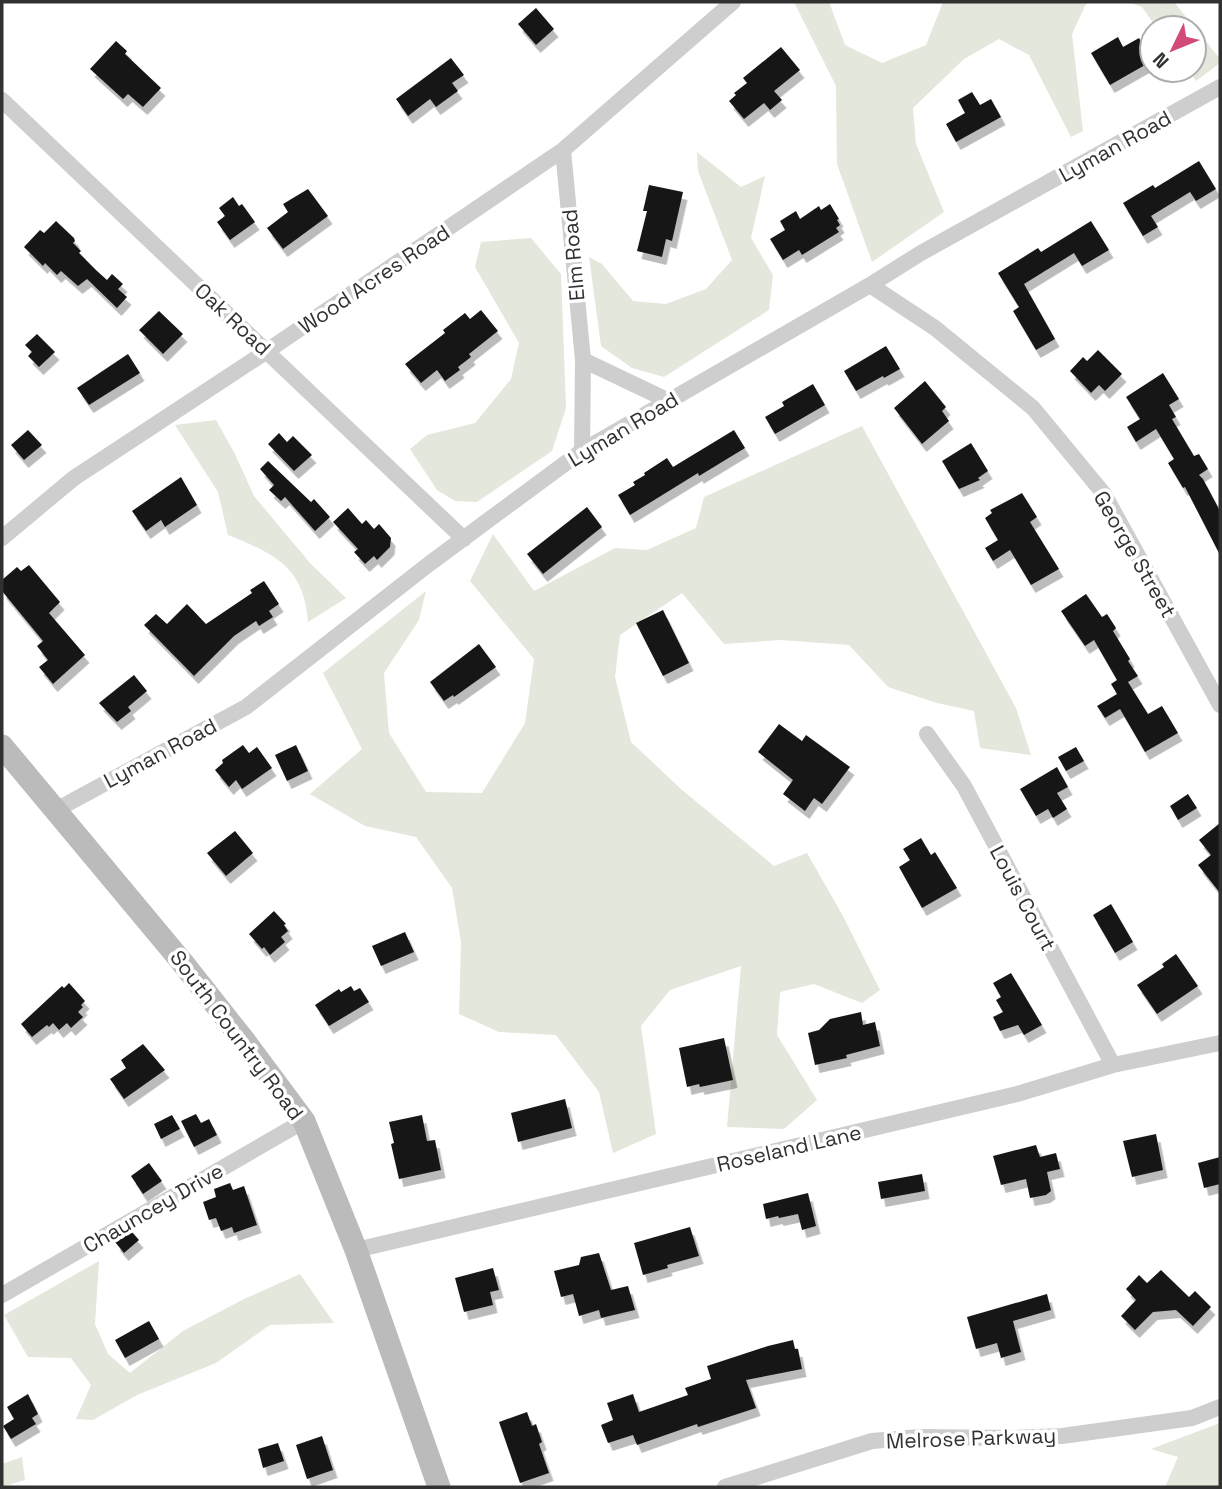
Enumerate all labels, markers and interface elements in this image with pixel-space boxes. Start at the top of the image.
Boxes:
north arrow [1138,14,1208,84]
text: N [1147,47,1174,73]
street label: Lyman Road [1054,104,1176,188]
street label: Elm Road [556,208,590,302]
street label: Wood Acres Road [293,218,455,340]
street label: Oak Road [189,277,277,361]
street label: Lyman Road [563,385,683,473]
street label: George Street [1088,486,1182,622]
street label: Lyman Road [99,712,221,794]
street label: Louis Court [984,841,1062,955]
street label: South Country Road [164,945,310,1125]
street label: Roseland Lane [714,1118,864,1178]
street label: Chauncey Drive [78,1157,228,1259]
street label: Melrose Parkway [886,1422,1056,1454]

